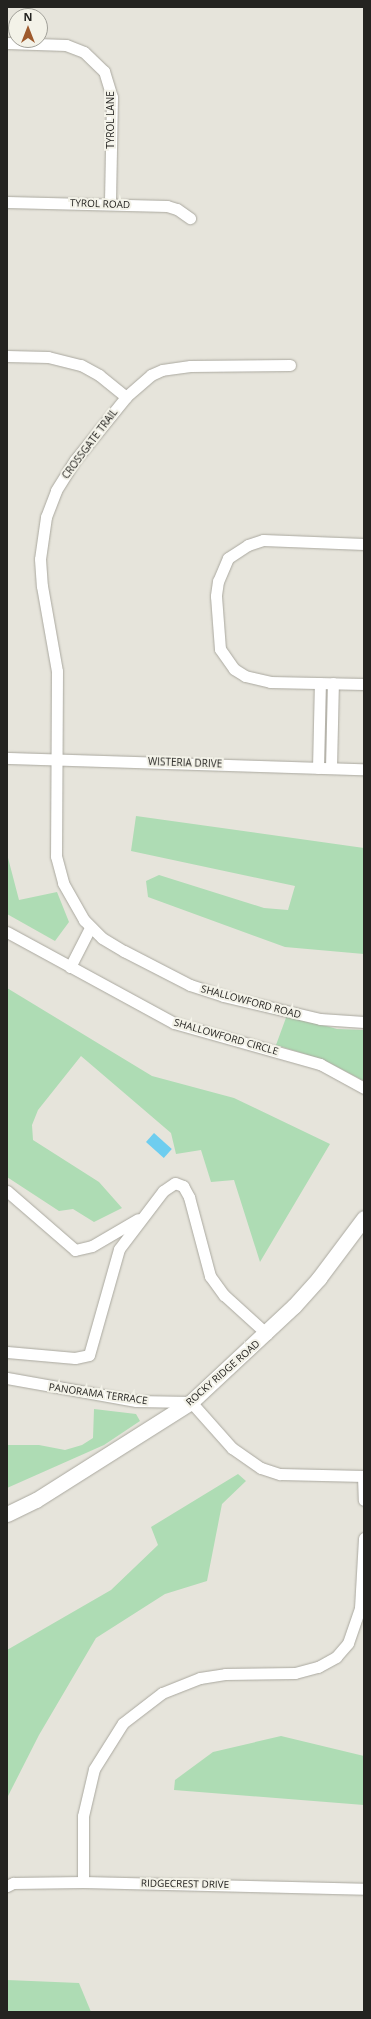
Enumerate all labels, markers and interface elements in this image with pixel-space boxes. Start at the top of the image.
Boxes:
north arrow [8,8,48,48]
text: N [24,9,32,24]
street label: TYROL LANE [105,91,117,149]
street label: TYROL ROAD [70,197,130,211]
street label: CROSSGATE TRAIL [60,407,120,481]
street label: WISTERIA DRIVE [148,756,222,770]
street label: SHALLOWFORD ROAD [200,983,302,1021]
street label: SHALLOWFORD CIRCLE [172,1016,280,1058]
street label: ROCKY RIDGE ROAD [184,1338,262,1408]
street label: PANORAMA TERRACE [48,1381,148,1407]
street label: RIDGECREST DRIVE [141,1877,229,1891]

